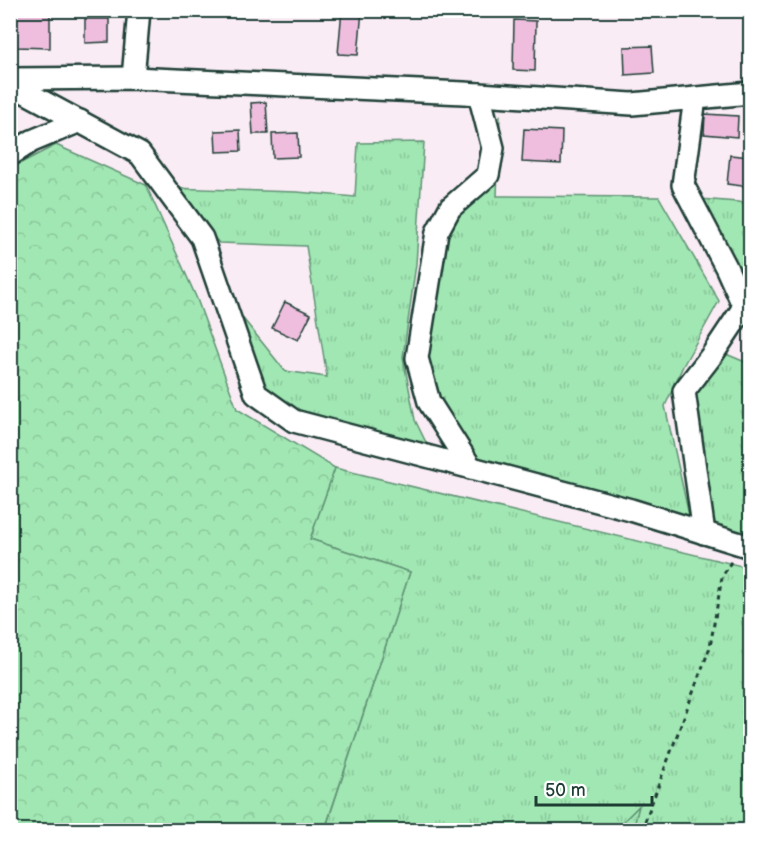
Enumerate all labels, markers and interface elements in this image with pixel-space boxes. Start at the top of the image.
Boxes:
scale bar [536,769,652,807]
text: 50 m [545,780,586,801]

